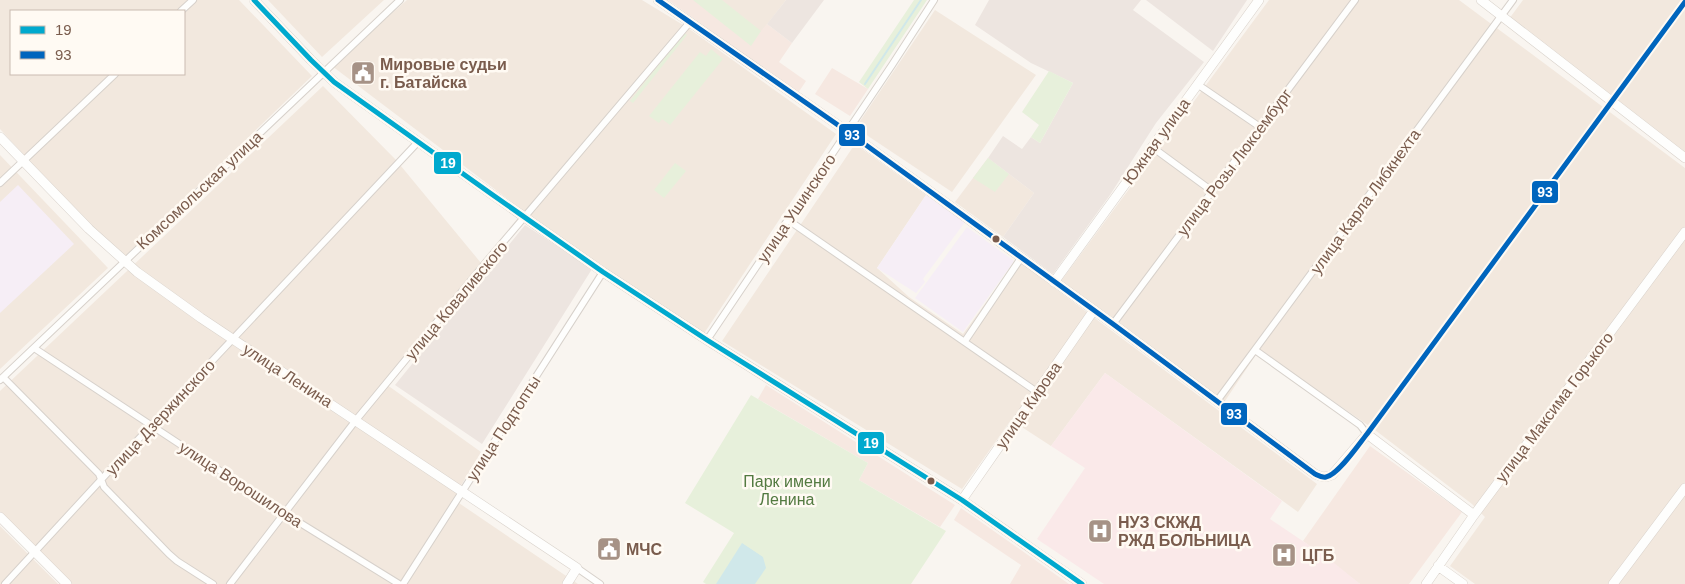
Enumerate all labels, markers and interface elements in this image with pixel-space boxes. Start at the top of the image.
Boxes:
legend [10,10,185,75]
text: 19 [55,21,72,38]
text: 93 [55,46,72,63]
place label: Мировые судьи г. Батайска [380,56,507,91]
public building icon: Мировые судьи г. Батайска [350,60,376,86]
street label: улица Розы Люксембург [1174,86,1295,239]
street label: Южная улица [1120,95,1193,187]
line badge: 93 [838,123,866,147]
street label: улица Карла Либкнехта [1307,126,1424,277]
text: 93 [844,127,860,143]
street label: Комсомольская улица [133,128,265,253]
line badge: 19 [433,151,462,175]
street label: улица Ушинского [754,151,839,266]
text: 19 [440,155,456,171]
line badge: 93 [1531,180,1559,204]
text: 93 [1537,184,1553,200]
unlabelled marker [991,234,1001,244]
street label: улица Коваливского [402,238,511,363]
street label: улица Максима Горького [1492,329,1616,486]
street label: улица Ленина [240,340,336,411]
street label: улица Дзержинского [102,356,218,479]
street label: улица Кирова [992,359,1065,452]
street label: улица Подтопты [463,373,544,484]
line badge: 93 [1220,402,1248,426]
text: 93 [1226,406,1242,422]
line badge: 19 [857,431,885,455]
text: 19 [863,435,879,451]
street label: улица Ворошилова [176,438,305,531]
park label: Парк имени Ленина [743,473,831,508]
unlabelled marker [926,476,936,486]
place label: НУЗ СКЖД РЖД БОЛЬНИЦА [1118,514,1252,549]
hospital icon: НУЗ СКЖД РЖД БОЛЬНИЦА [1087,518,1113,544]
public building icon: МЧС [596,536,622,562]
place label: МЧС [626,541,663,558]
hospital icon: ЦГБ [1271,542,1297,568]
place label: ЦГБ [1302,547,1334,564]

